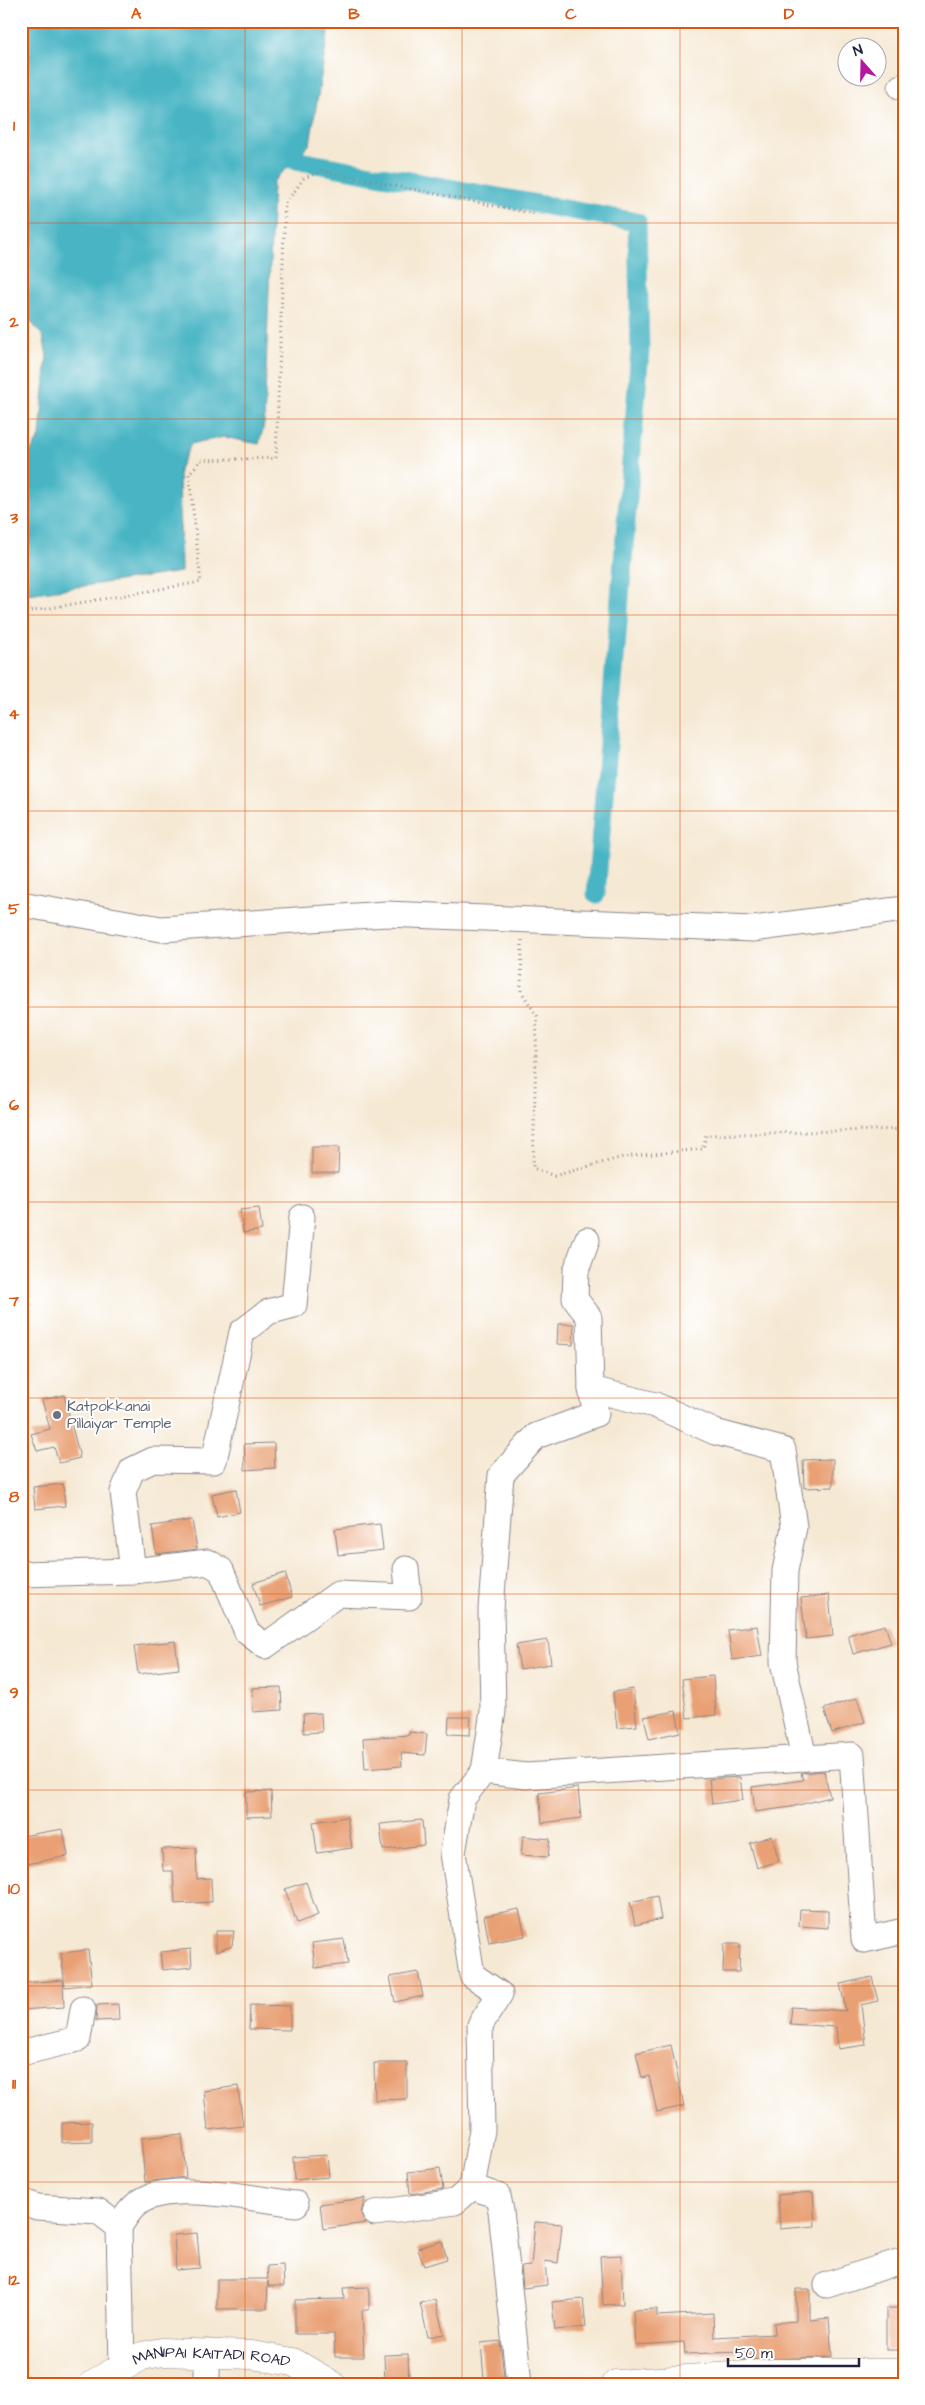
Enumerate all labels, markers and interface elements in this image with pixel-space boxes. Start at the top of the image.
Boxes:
text: A [131,3,142,25]
text: B [348,3,360,25]
text: C [565,3,577,25]
text: D [784,3,795,25]
north arrow [838,38,888,88]
text: N [850,40,866,62]
text: 1 [13,115,16,137]
text: 2 [8,311,19,333]
text: 3 [9,507,19,529]
text: 4 [9,703,20,725]
text: 5 [8,898,20,920]
text: 6 [9,1094,19,1116]
text: 7 [8,1290,19,1312]
place label: Katpokkanai Pillaiyar Temple [67,1396,172,1435]
marker: Katpokkanai Pillaiyar Temple [51,1409,63,1421]
text: 8 [9,1486,20,1508]
text: 9 [9,1682,19,1704]
text: 10 [8,1878,20,1900]
text: 11 [12,2073,17,2095]
text: 12 [8,2269,20,2291]
scale bar [728,2335,859,2367]
street label: MANIPAI KAITADI ROAD [128,2342,292,2372]
text: 50 m [735,2343,773,2364]

